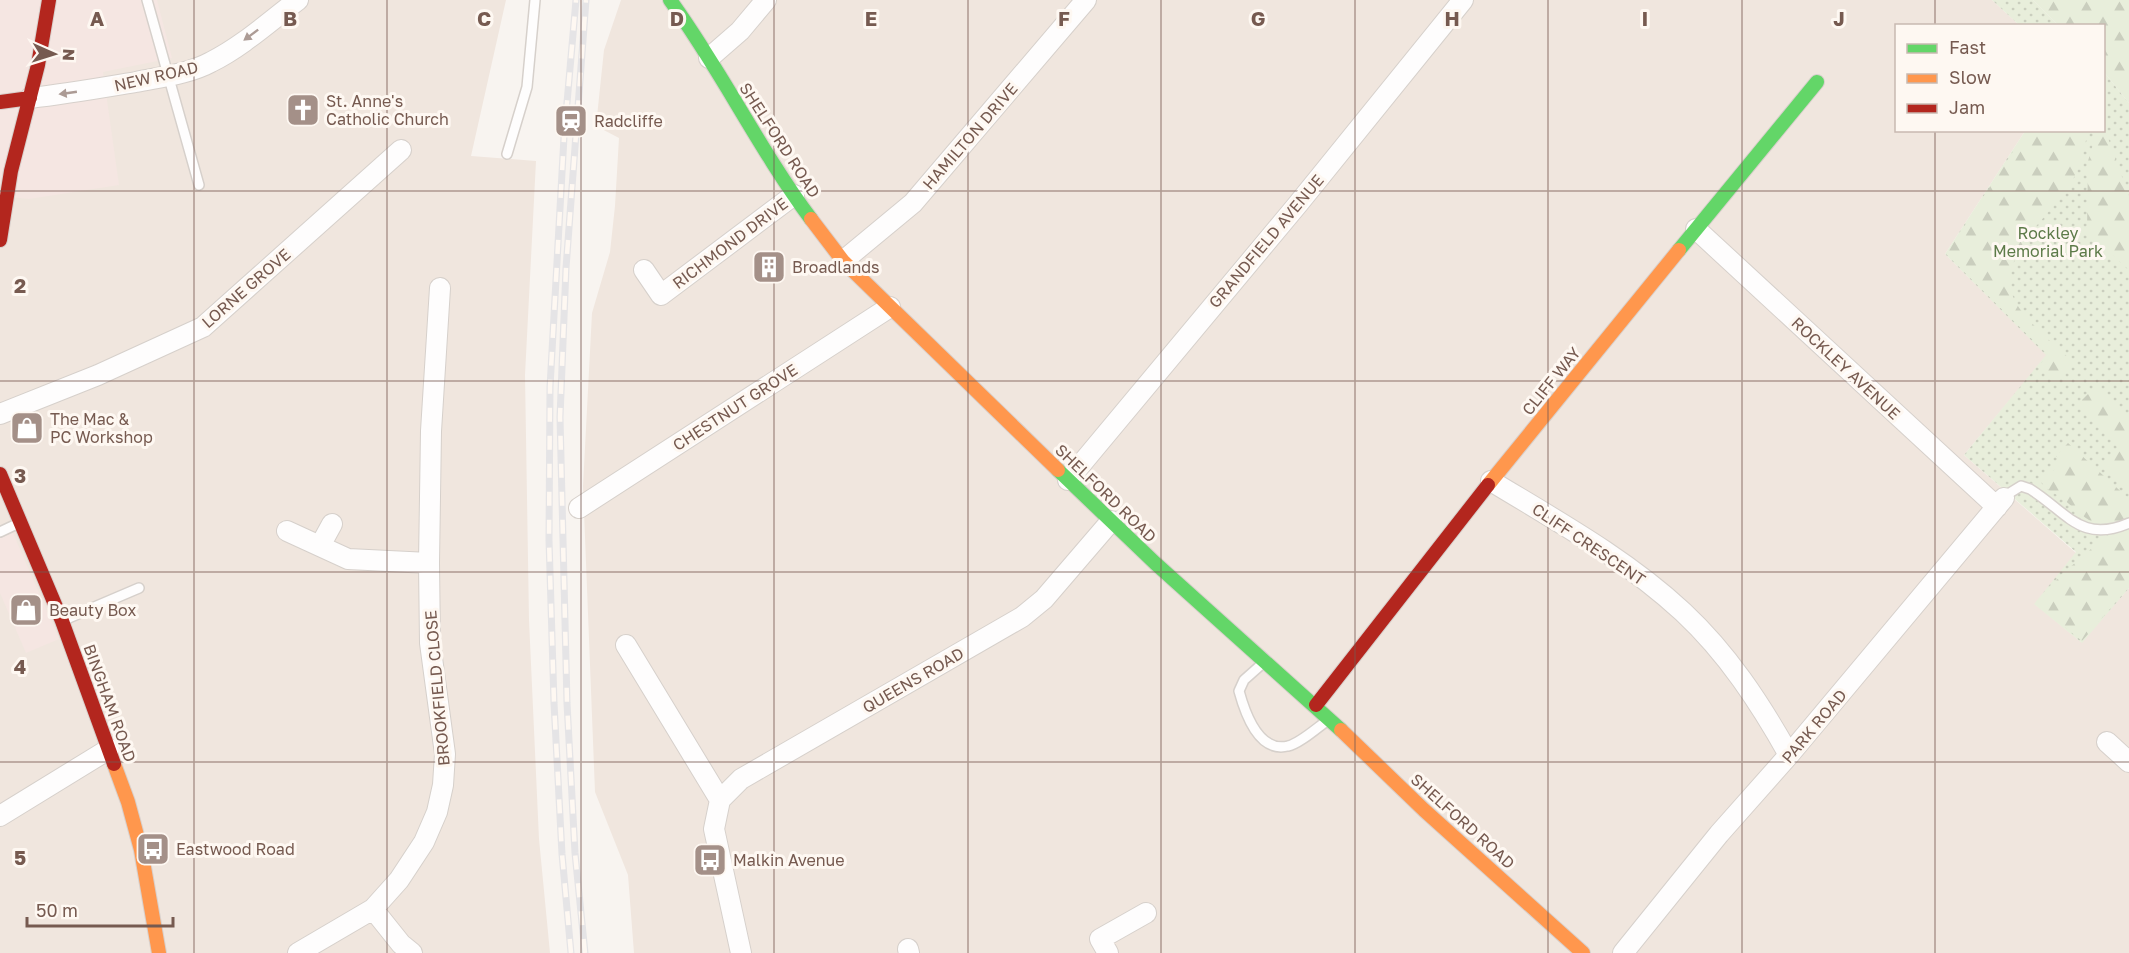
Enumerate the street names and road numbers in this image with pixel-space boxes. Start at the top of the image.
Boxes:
street label: NEW ROAD [112,57,200,95]
street label: SHELFORD ROAD [735,79,825,201]
street label: HAMILTON DRIVE [918,79,1022,193]
street label: GRANDFIELD AVENUE [1204,170,1328,312]
street label: RICHMOND DRIVE [668,193,792,293]
street label: LORNE GROVE [197,244,295,332]
street label: ROCKLEY AVENUE [1788,313,1904,423]
street label: CLIFF WAY [1517,342,1585,419]
street label: CHESTNUT GROVE [669,359,801,455]
street label: SHELFORD ROAD [1051,440,1161,546]
street label: CLIFF CRESCENT [1528,499,1650,589]
street label: BROOKFIELD CLOSE [420,609,454,767]
street label: BINGHAM ROAD [79,641,141,765]
street label: QUEENS ROAD [859,643,967,717]
street label: PARK ROAD [1777,685,1851,767]
street label: SHELFORD ROAD [1407,769,1519,873]

